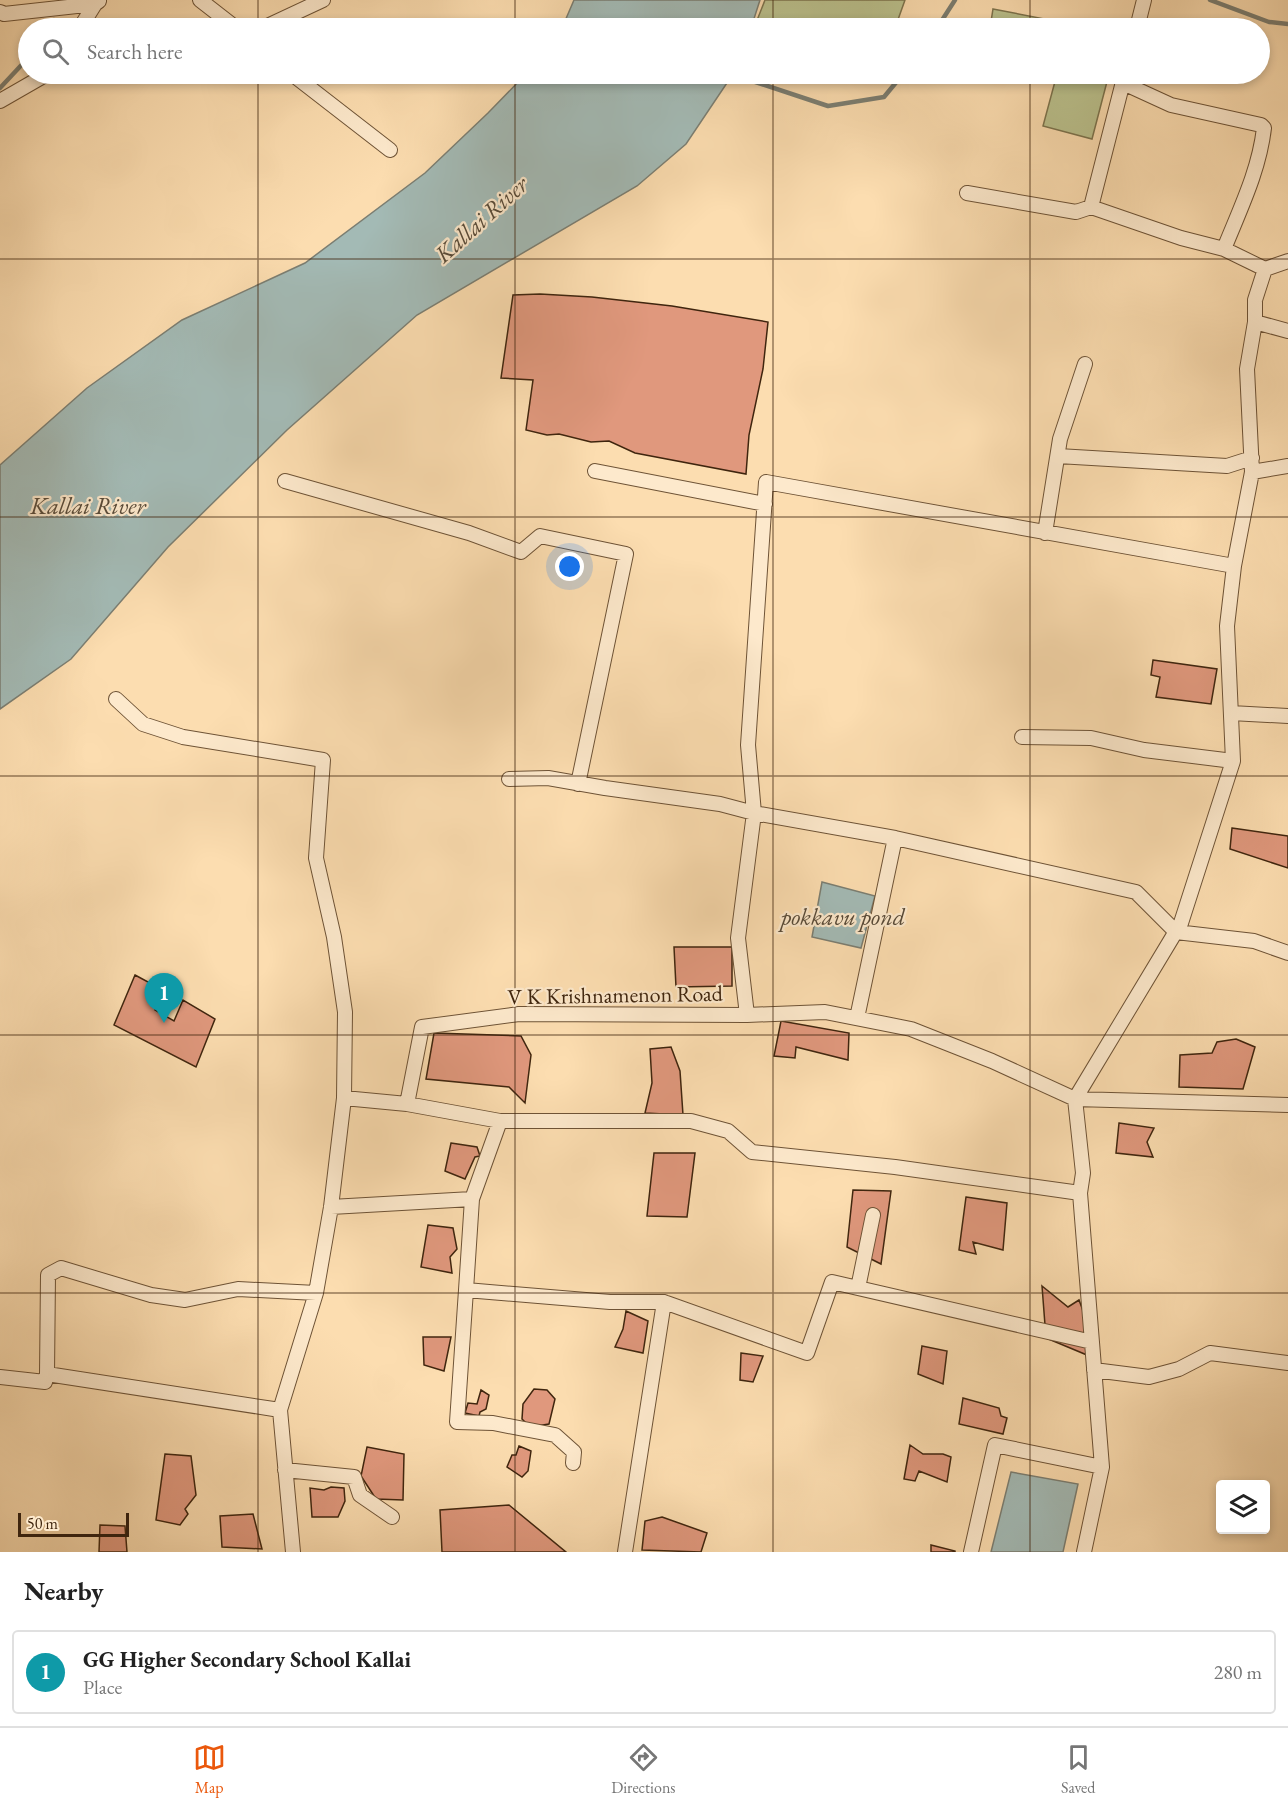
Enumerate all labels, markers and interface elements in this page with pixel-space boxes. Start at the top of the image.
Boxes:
search box [18,18,1270,84]
icon: search [39,35,72,68]
text: Search here [87,37,182,66]
water label: Kallai River [427,168,536,270]
water label: Kallai River [29,490,148,521]
your location [555,552,584,581]
water label: pokkavu pond [778,901,906,932]
pin: 1 [144,974,184,1023]
street label: V K Krishnamenon Road [507,979,724,1011]
map controls [1216,1480,1270,1534]
button: layers [1216,1480,1270,1534]
scale bar [18,1510,129,1538]
text: 50 m [27,1513,58,1534]
text: Nearby [24,1574,104,1608]
text: GG Higher Secondary School Kallai [83,1645,411,1674]
text: 1 [40,1659,51,1685]
text: 280 m [1214,1659,1262,1685]
text: Place [83,1674,122,1700]
tab: Map [193,1741,226,1798]
tab: Directions [611,1741,676,1798]
tab: Saved [1061,1741,1095,1798]

